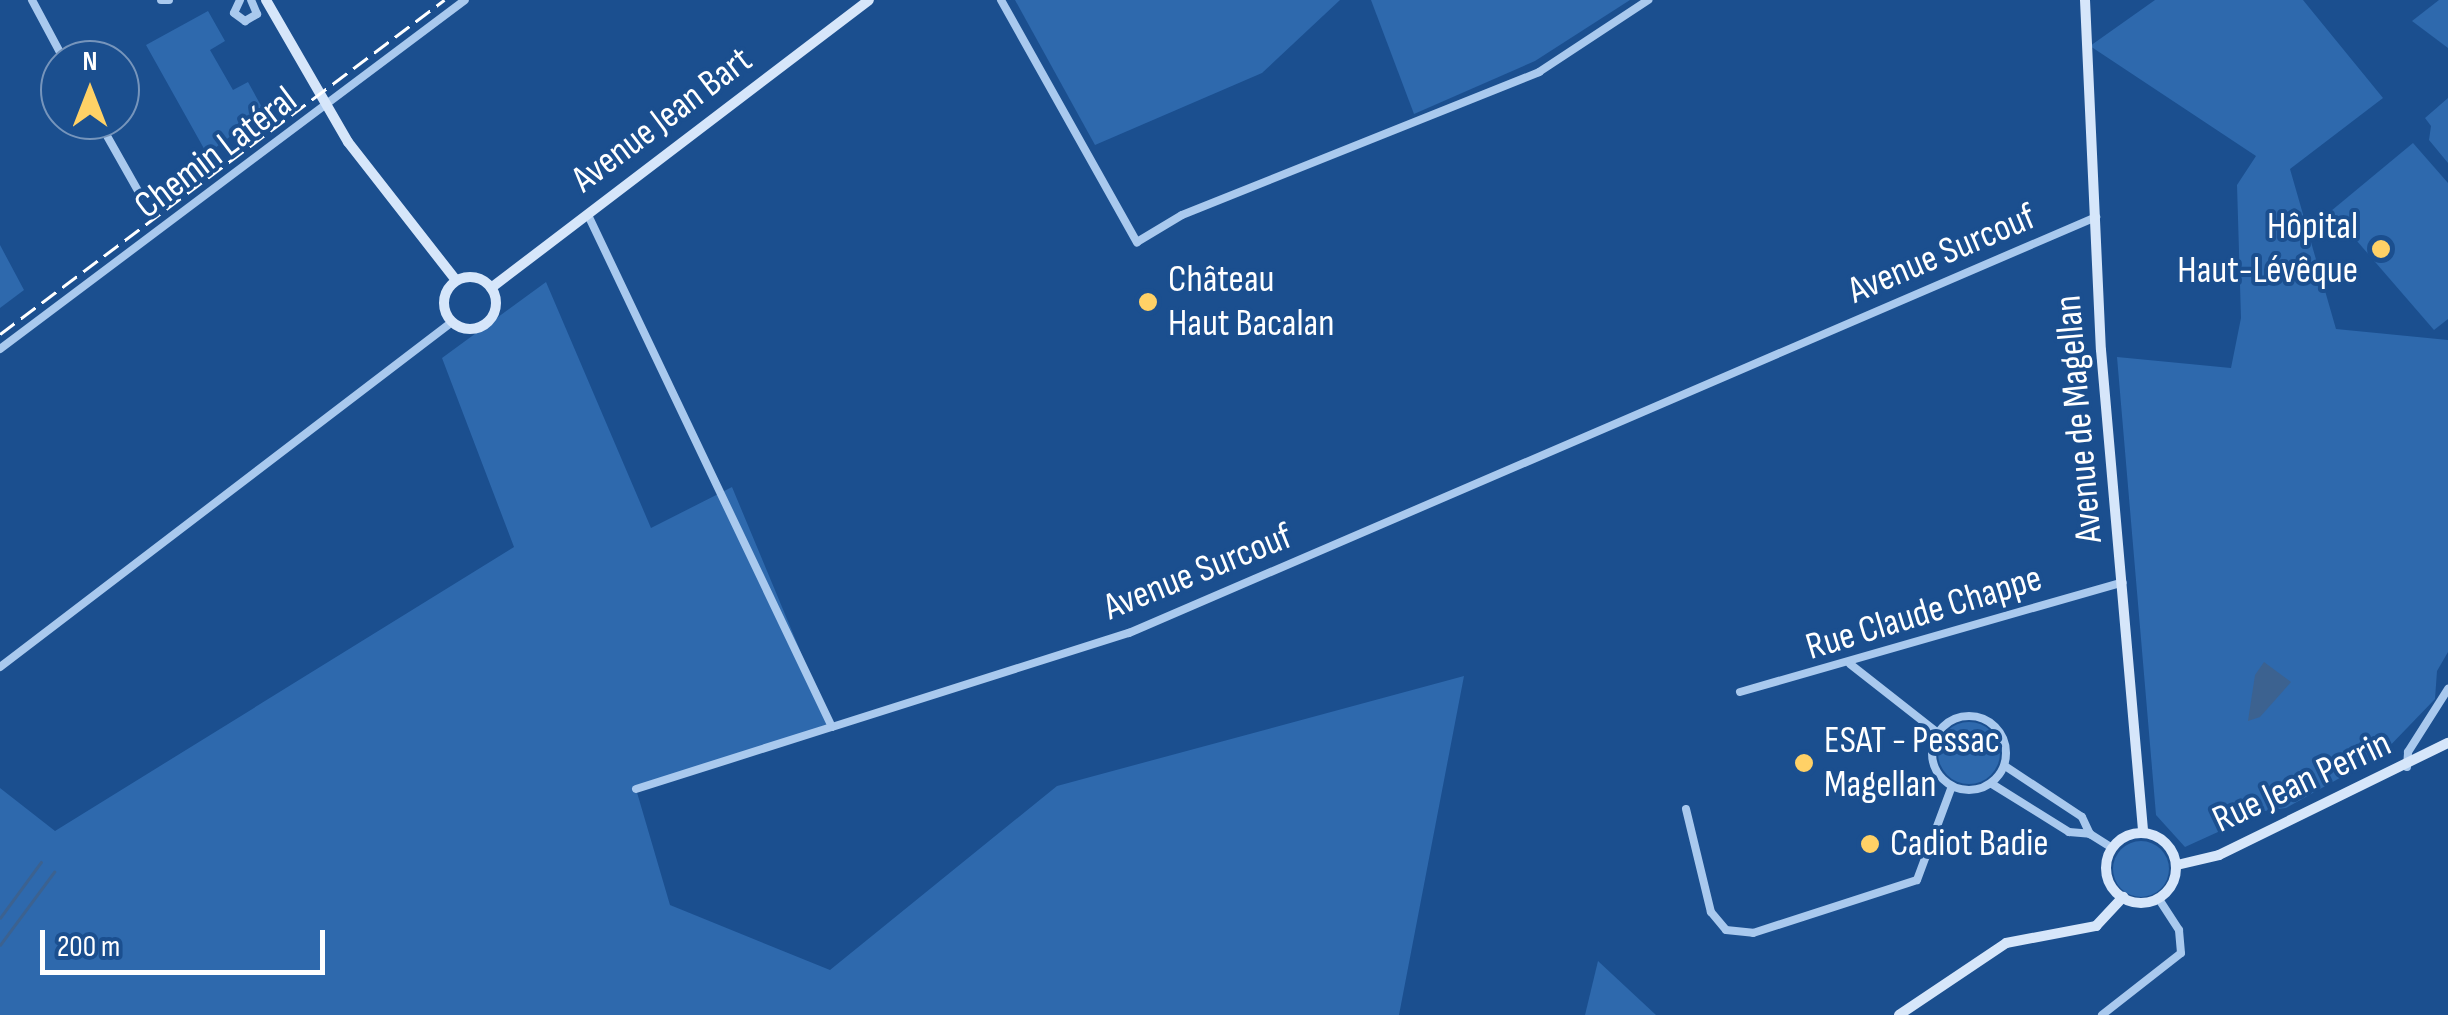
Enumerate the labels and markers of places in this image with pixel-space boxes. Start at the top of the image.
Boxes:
place label: Hôpital Haut-Lévêque [2177,204,2358,294]
marker: Hôpital Haut-Lévêque [2368,236,2394,262]
place label: Château Haut Bacalan [1168,257,1334,346]
marker: Château Haut Bacalan [1137,291,1159,313]
place label: ESAT - Pessac Magellan [1824,718,2000,808]
marker: ESAT - Pessac Magellan [1793,752,1815,774]
place label: Cadiot Badie [1890,821,2049,867]
marker: Cadiot Badie [1859,833,1881,855]

